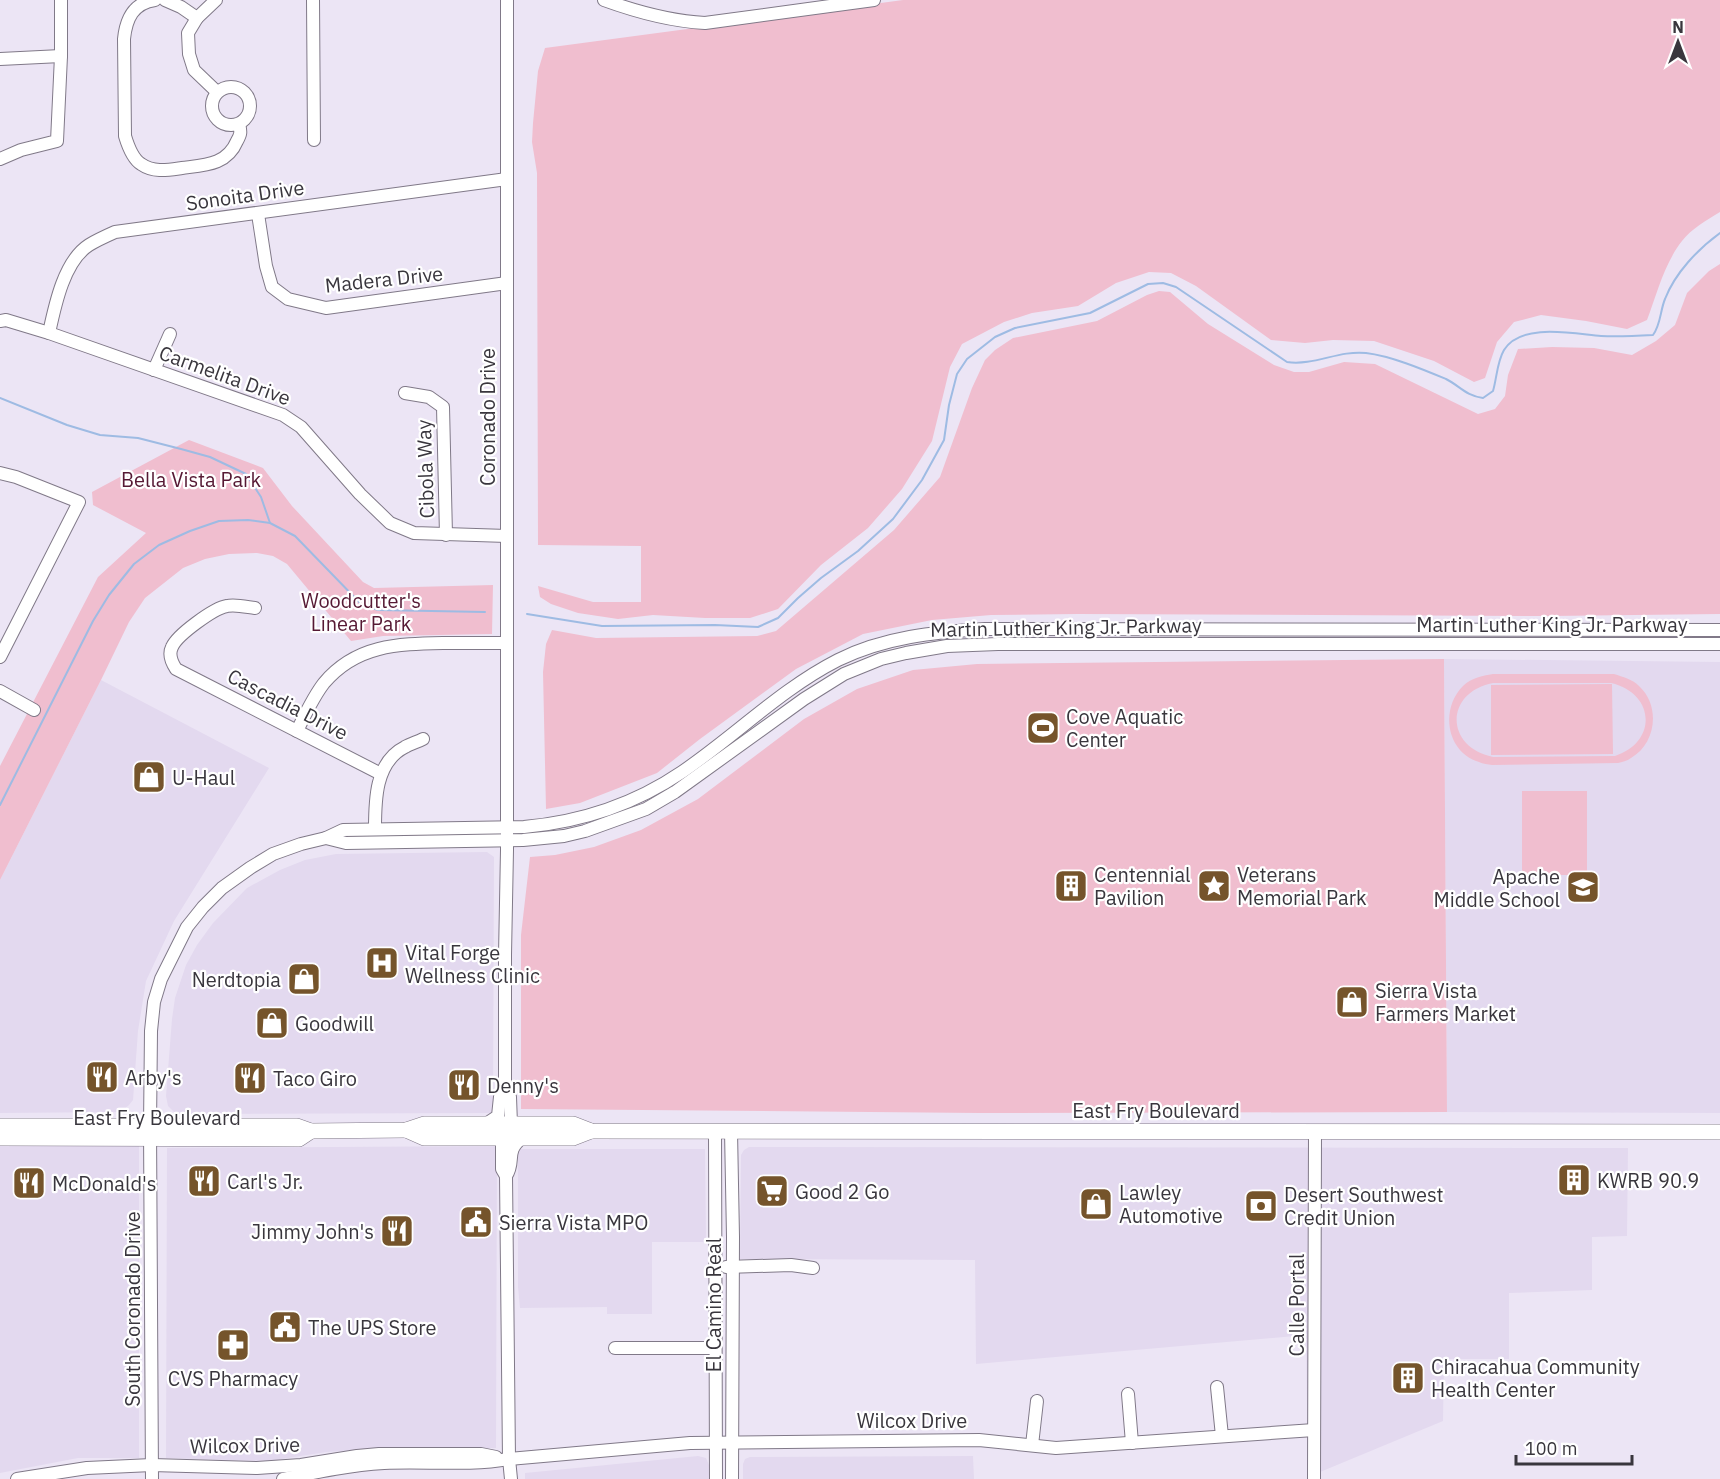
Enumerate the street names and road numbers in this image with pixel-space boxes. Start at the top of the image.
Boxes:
street label: Sonoita Drive [184,173,306,217]
street label: Madera Drive [324,259,444,299]
street label: Carmelita Drive [155,339,295,411]
street label: Coronado Drive [474,348,501,486]
street label: Cibola Way [410,419,440,519]
street label: Martin Luther King Jr. Parkway [930,611,1202,643]
street label: Martin Luther King Jr. Parkway [1416,611,1688,638]
street label: Cascadia Drive [223,662,353,746]
street label: East Fry Boulevard [1072,1097,1240,1124]
street label: East Fry Boulevard [73,1104,241,1131]
street label: South Coronado Drive [119,1211,146,1407]
street label: El Camino Real [700,1238,727,1372]
street label: Calle Portal [1283,1253,1310,1357]
street label: Wilcox Drive [857,1407,967,1434]
street label: Wilcox Drive [190,1431,300,1459]

